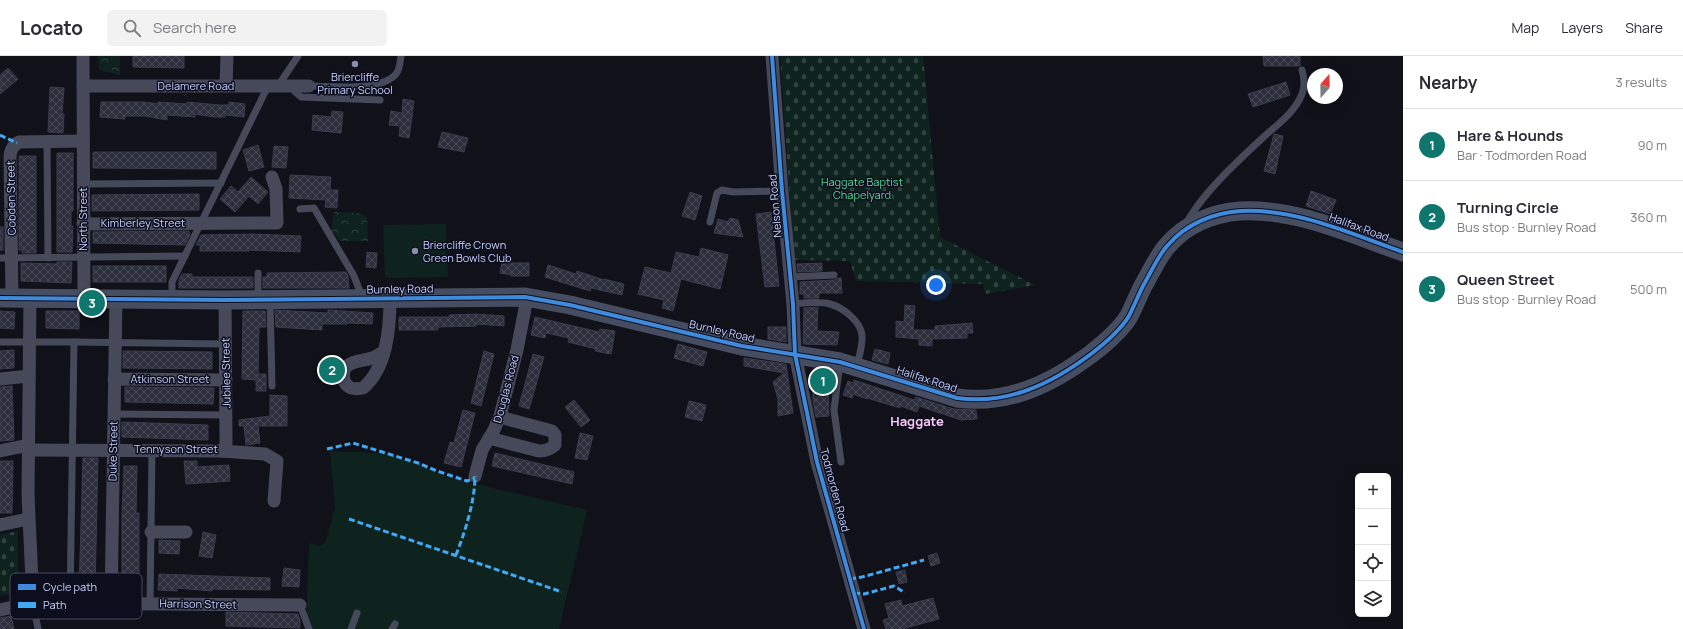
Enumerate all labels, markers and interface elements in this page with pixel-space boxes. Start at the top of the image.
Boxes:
search box [107,10,387,46]
text: Locato [20,15,83,41]
icon: search [121,17,143,39]
text: Search here [153,17,236,38]
text: Map [1511,18,1539,37]
text: Layers [1561,18,1603,37]
text: Share [1625,18,1663,37]
marker: Briercliffe Primary School [350,59,360,69]
north arrow [1307,68,1343,104]
place label: Briercliffe Primary School [317,69,393,97]
text: Nearby [1419,71,1477,94]
text: 3 results [1615,73,1667,91]
street label: Delamere Road [158,78,234,93]
text: Hare & Hounds [1457,125,1563,146]
text: 1 [1429,136,1435,154]
text: 90 m [1637,136,1667,154]
text: Bar · Todmorden Road [1457,146,1587,164]
street label: Cobden Street [2,161,19,235]
street label: Nelson Road [764,174,785,238]
park label: Haggate Baptist Chapelyard [821,174,903,202]
street label: North Street [75,187,90,251]
text: Turning Circle [1457,197,1559,218]
text: 2 [1428,208,1436,226]
text: 360 m [1630,208,1667,226]
street label: Halifax Road [1327,209,1391,244]
street label: Kimberley Street [101,215,185,230]
text: Bus stop · Burnley Road [1457,218,1596,236]
place label: Briercliffe Crown Green Bowls Club [423,237,512,265]
marker: Briercliffe Crown Green Bowls Club [410,246,420,256]
text: Queen Street [1457,269,1555,290]
your location [926,275,946,295]
street label: Burnley Road [366,280,433,297]
text: 3 [1428,280,1436,298]
text: 500 m [1630,280,1667,298]
pin: 3 [79,288,105,318]
text: Bus stop · Burnley Road [1457,290,1596,308]
street label: Burnley Road [688,316,756,345]
street label: Jubilee Street [217,338,234,408]
street label: Douglas Road [489,353,522,424]
pin: 2 [319,355,345,385]
street label: Halifax Road [895,362,959,395]
pin: 1 [810,366,836,396]
street label: Atkinson Street [130,371,210,386]
district label: Haggate [890,412,944,430]
street label: Duke Street [104,421,121,481]
street label: Tennyson Street [134,441,218,456]
street label: Todmorden Road [817,446,854,533]
map controls [1355,473,1391,617]
button: + [1355,473,1391,509]
button: − [1355,509,1391,545]
button: locate [1355,545,1391,581]
legend [10,573,142,619]
text: Cycle path [43,579,97,594]
button: layers [1355,581,1391,617]
street label: Harrison Street [159,595,237,612]
text: Path [43,597,66,612]

